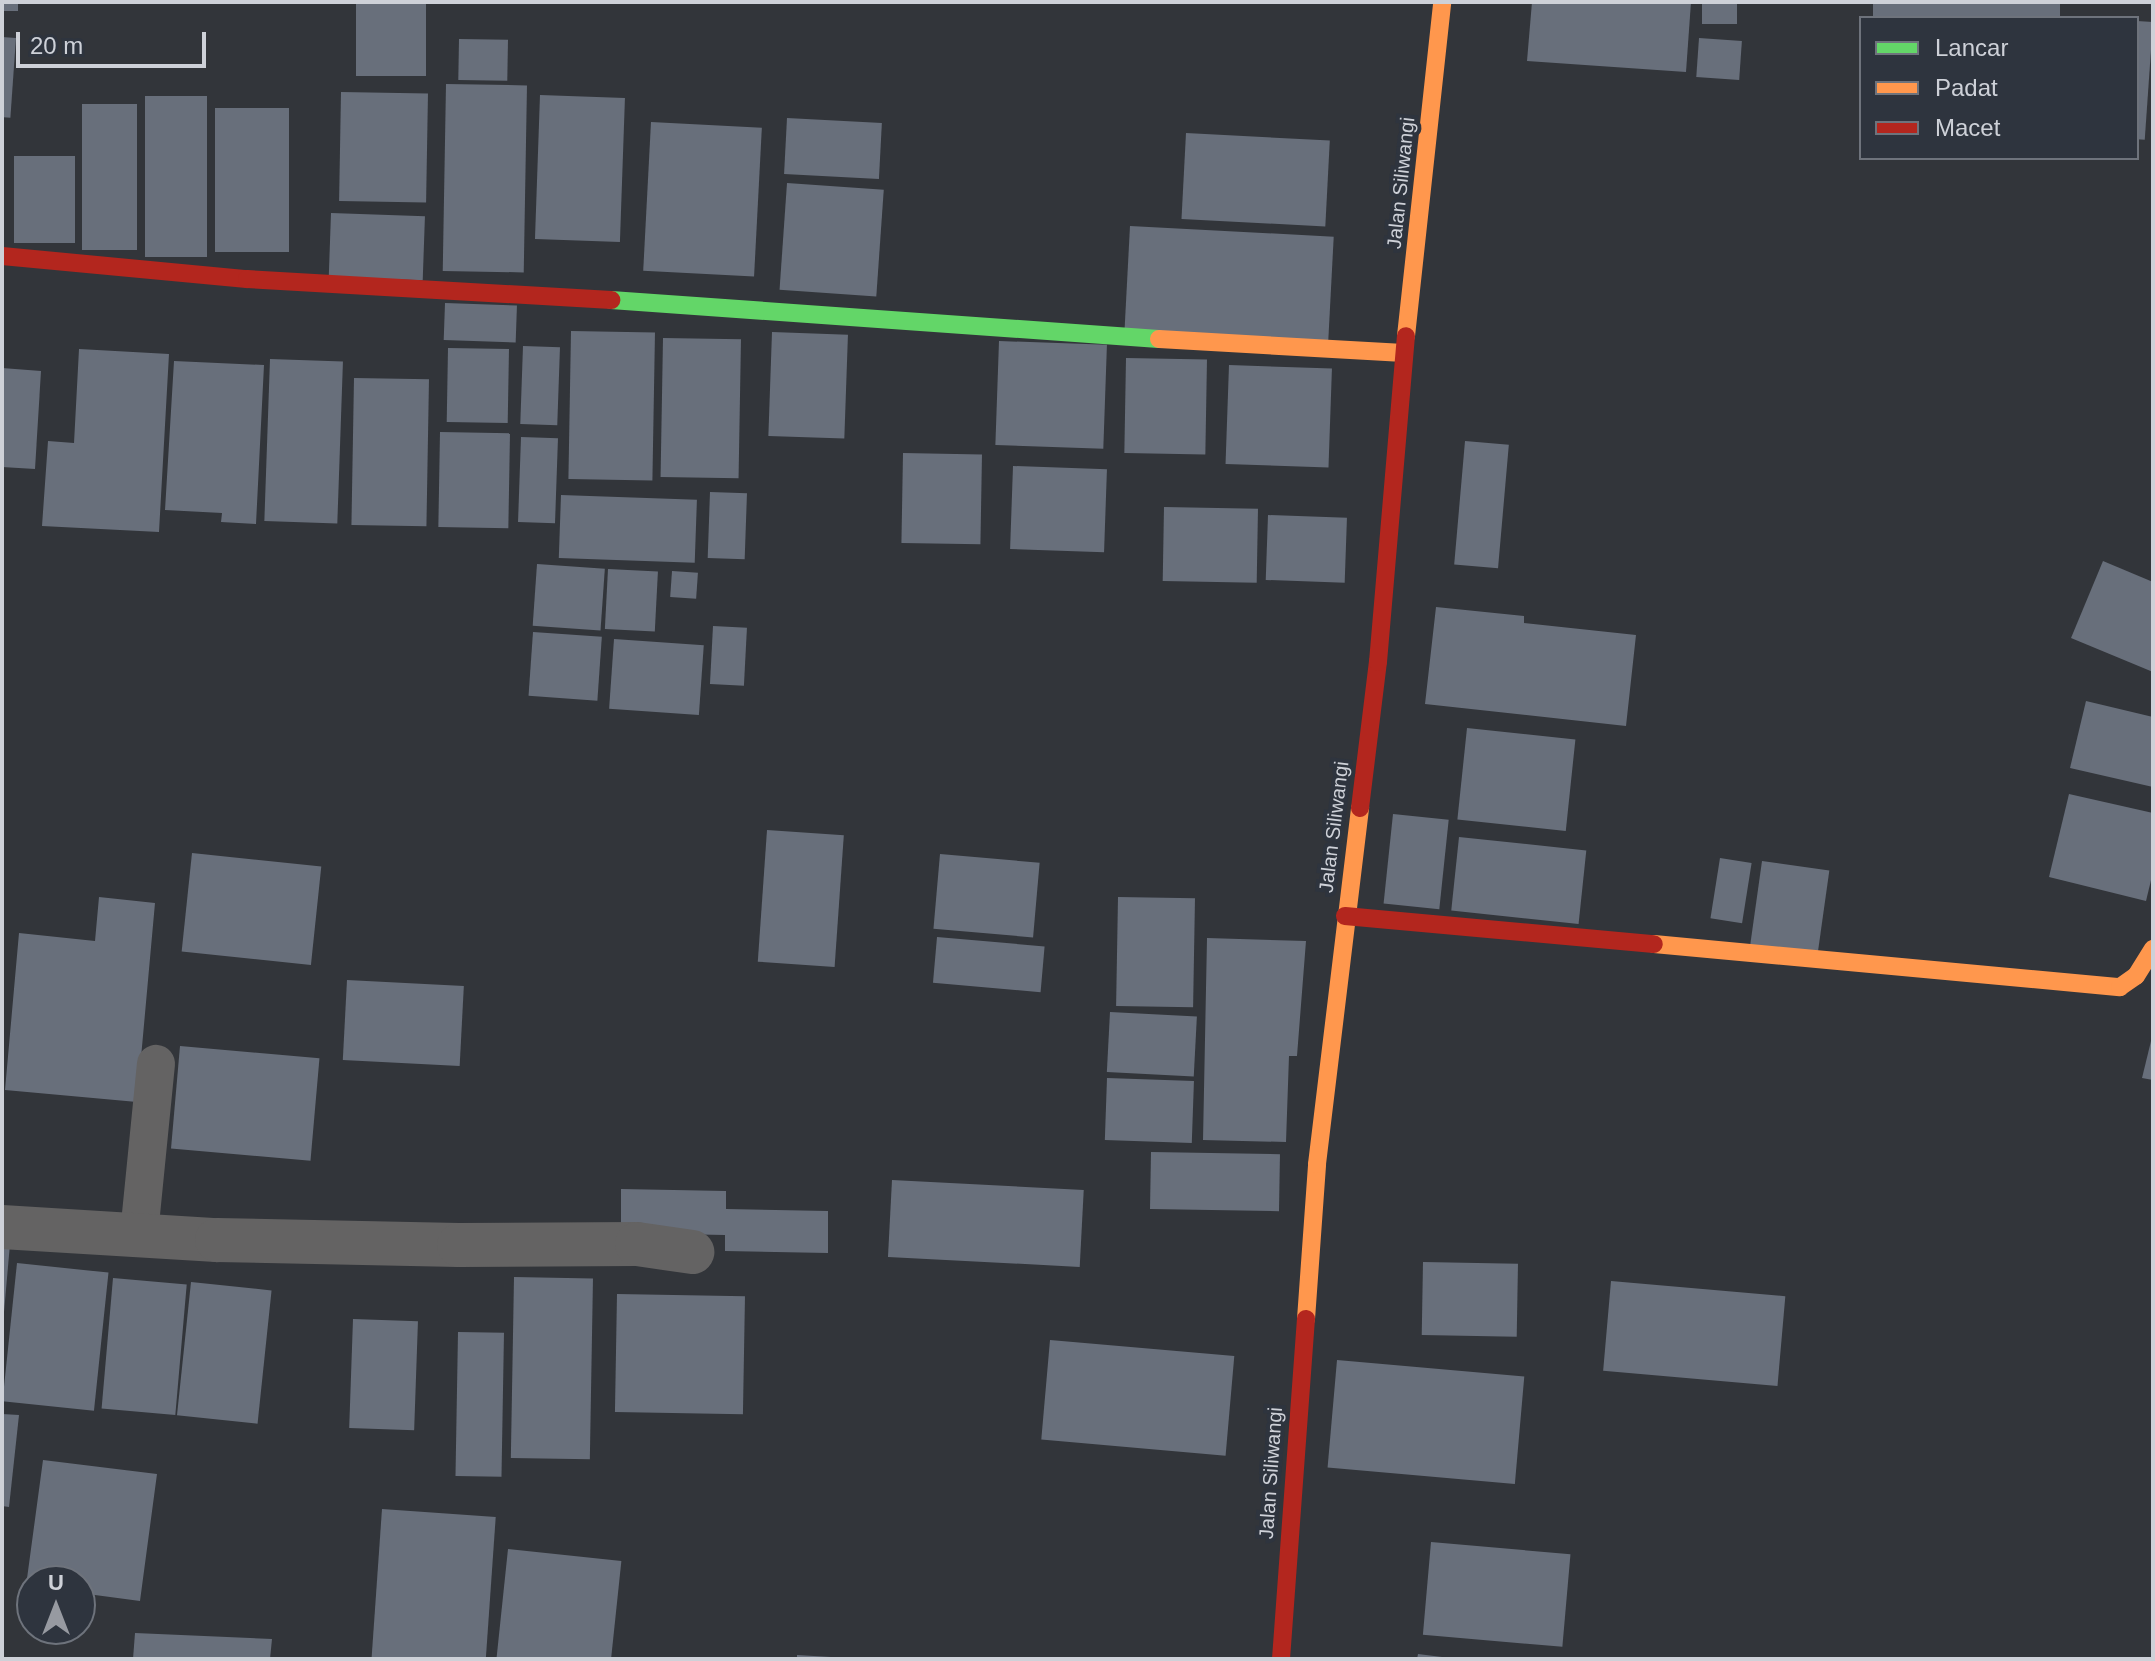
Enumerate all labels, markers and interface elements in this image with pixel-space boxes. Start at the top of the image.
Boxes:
scale bar [20,16,210,66]
legend [1859,16,2139,160]
text: 20 m [30,32,83,59]
text: Lancar [1935,34,2008,61]
text: Padat [1935,74,1998,101]
text: Macet [1935,114,2000,141]
street label: Jalan Siliwangi [1382,116,1420,250]
street label: Jalan Siliwangi [1314,760,1354,894]
street label: Jalan Siliwangi [1254,1406,1288,1540]
north arrow [16,1565,96,1645]
text: U [48,1570,64,1595]

